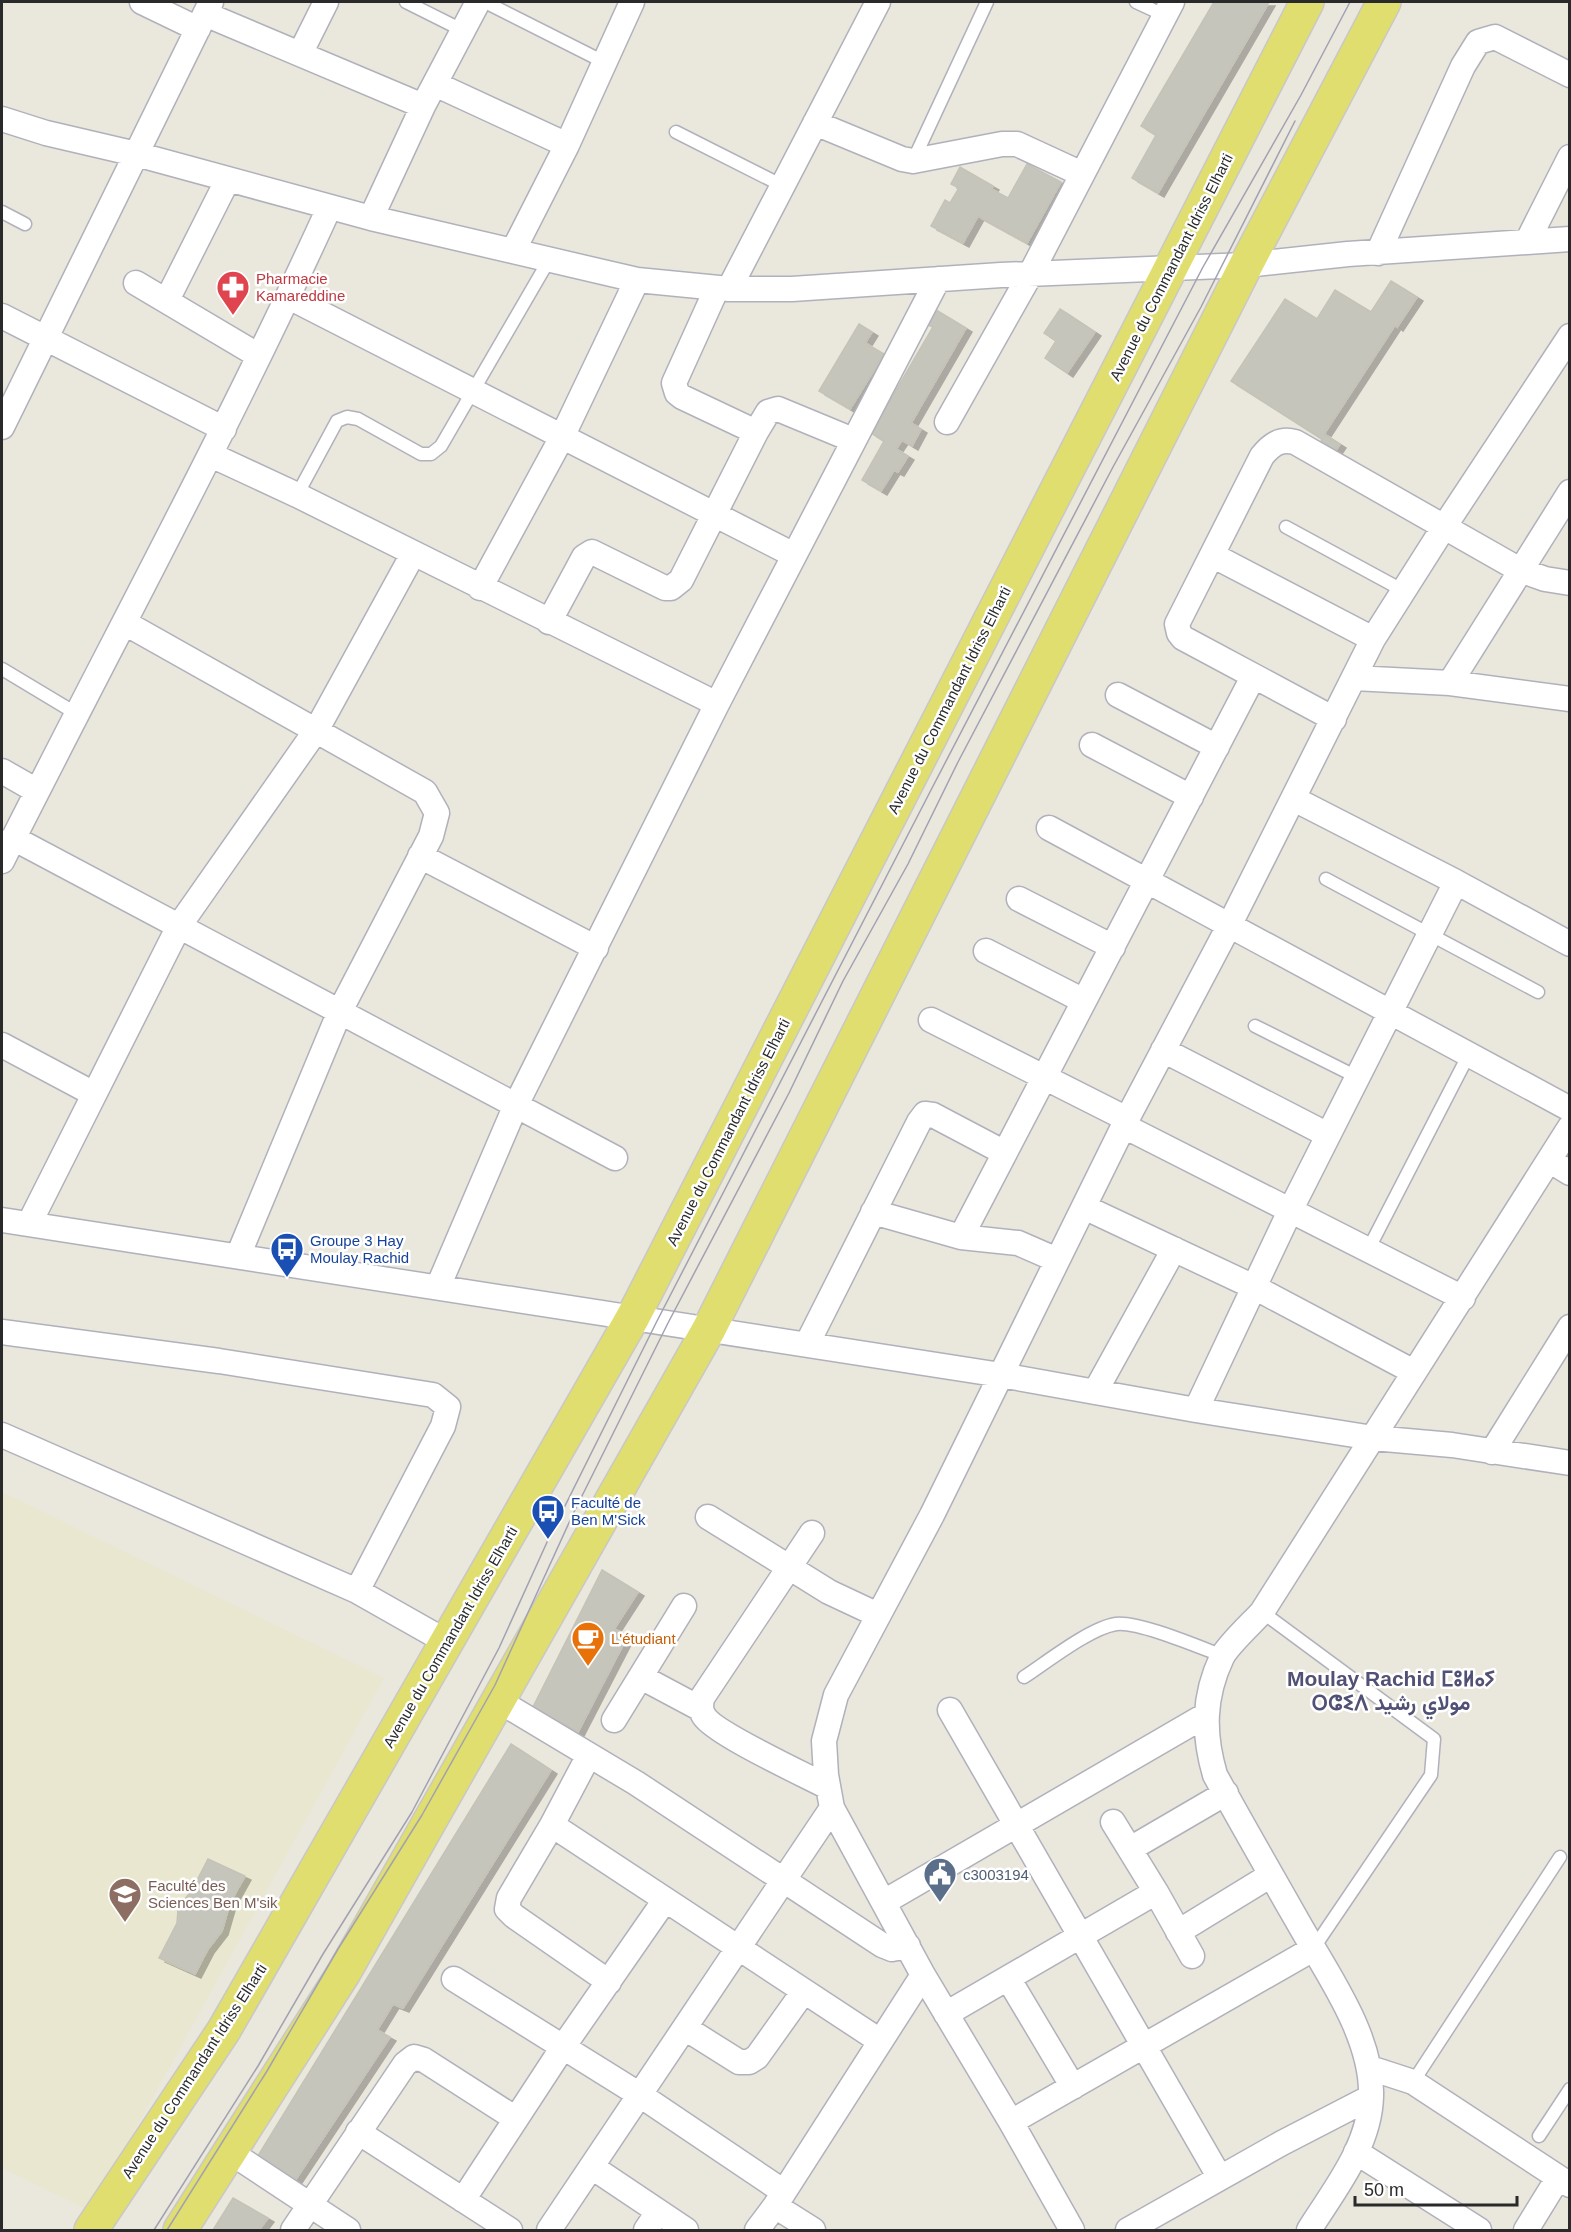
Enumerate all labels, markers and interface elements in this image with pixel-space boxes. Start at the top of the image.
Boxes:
street label: Avenue du Commandant Idriss Elharti [1106,151,1236,383]
pharmacy icon: Pharmacie Kamareddine [215,269,251,316]
place label: Pharmacie Kamareddine [256,270,345,304]
street label: Avenue du Commandant Idriss Elharti [884,584,1014,816]
street label: Avenue du Commandant Idriss Elharti [663,1016,793,1248]
bus stop icon: Groupe 3 Hay Moulay Rachid [269,1231,305,1278]
place label: Groupe 3 Hay Moulay Rachid [310,1232,409,1266]
bus stop icon: Faculté de Ben M'Sick [530,1493,566,1540]
place label: Faculté de Ben M'Sick [571,1494,646,1528]
street label: Avenue du Commandant Idriss Elharti [380,1523,520,1751]
cafe icon: L'étudiant [570,1620,606,1667]
place label: L'étudiant [611,1630,676,1647]
district label: Moulay Rachid ⵎⵓⵍⴰⵢ ⵔⵛⵉⴷ مولاي رشيد [1287,1667,1495,1720]
public building icon: c3003194 [922,1856,958,1903]
place label: c3003194 [963,1866,1029,1883]
school or university icon: Faculté des Sciences Ben M'sik [107,1876,143,1923]
place label: Faculté des Sciences Ben M'sik [148,1877,278,1911]
street label: Avenue du Commandant Idriss Elharti [118,1961,270,2181]
scale bar [1355,2169,1517,2207]
text: 50 m [1364,2180,1404,2200]

